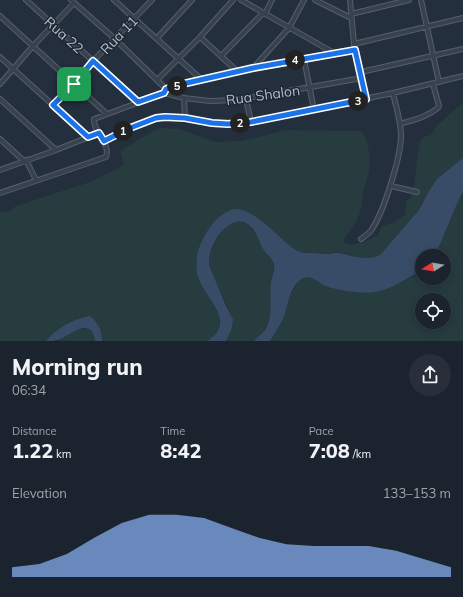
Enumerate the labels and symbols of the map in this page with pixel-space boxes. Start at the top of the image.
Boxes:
street label: Rua 11 [96,12,142,58]
street label: Rua 22 [41,13,87,57]
pin: 4 [285,50,305,70]
pin [57,67,91,101]
pin: 5 [167,76,187,96]
street label: Rua Shalon [225,81,301,109]
pin: 3 [348,91,368,111]
pin: 2 [230,113,250,133]
pin: 1 [113,121,133,141]
north arrow [415,249,451,285]

